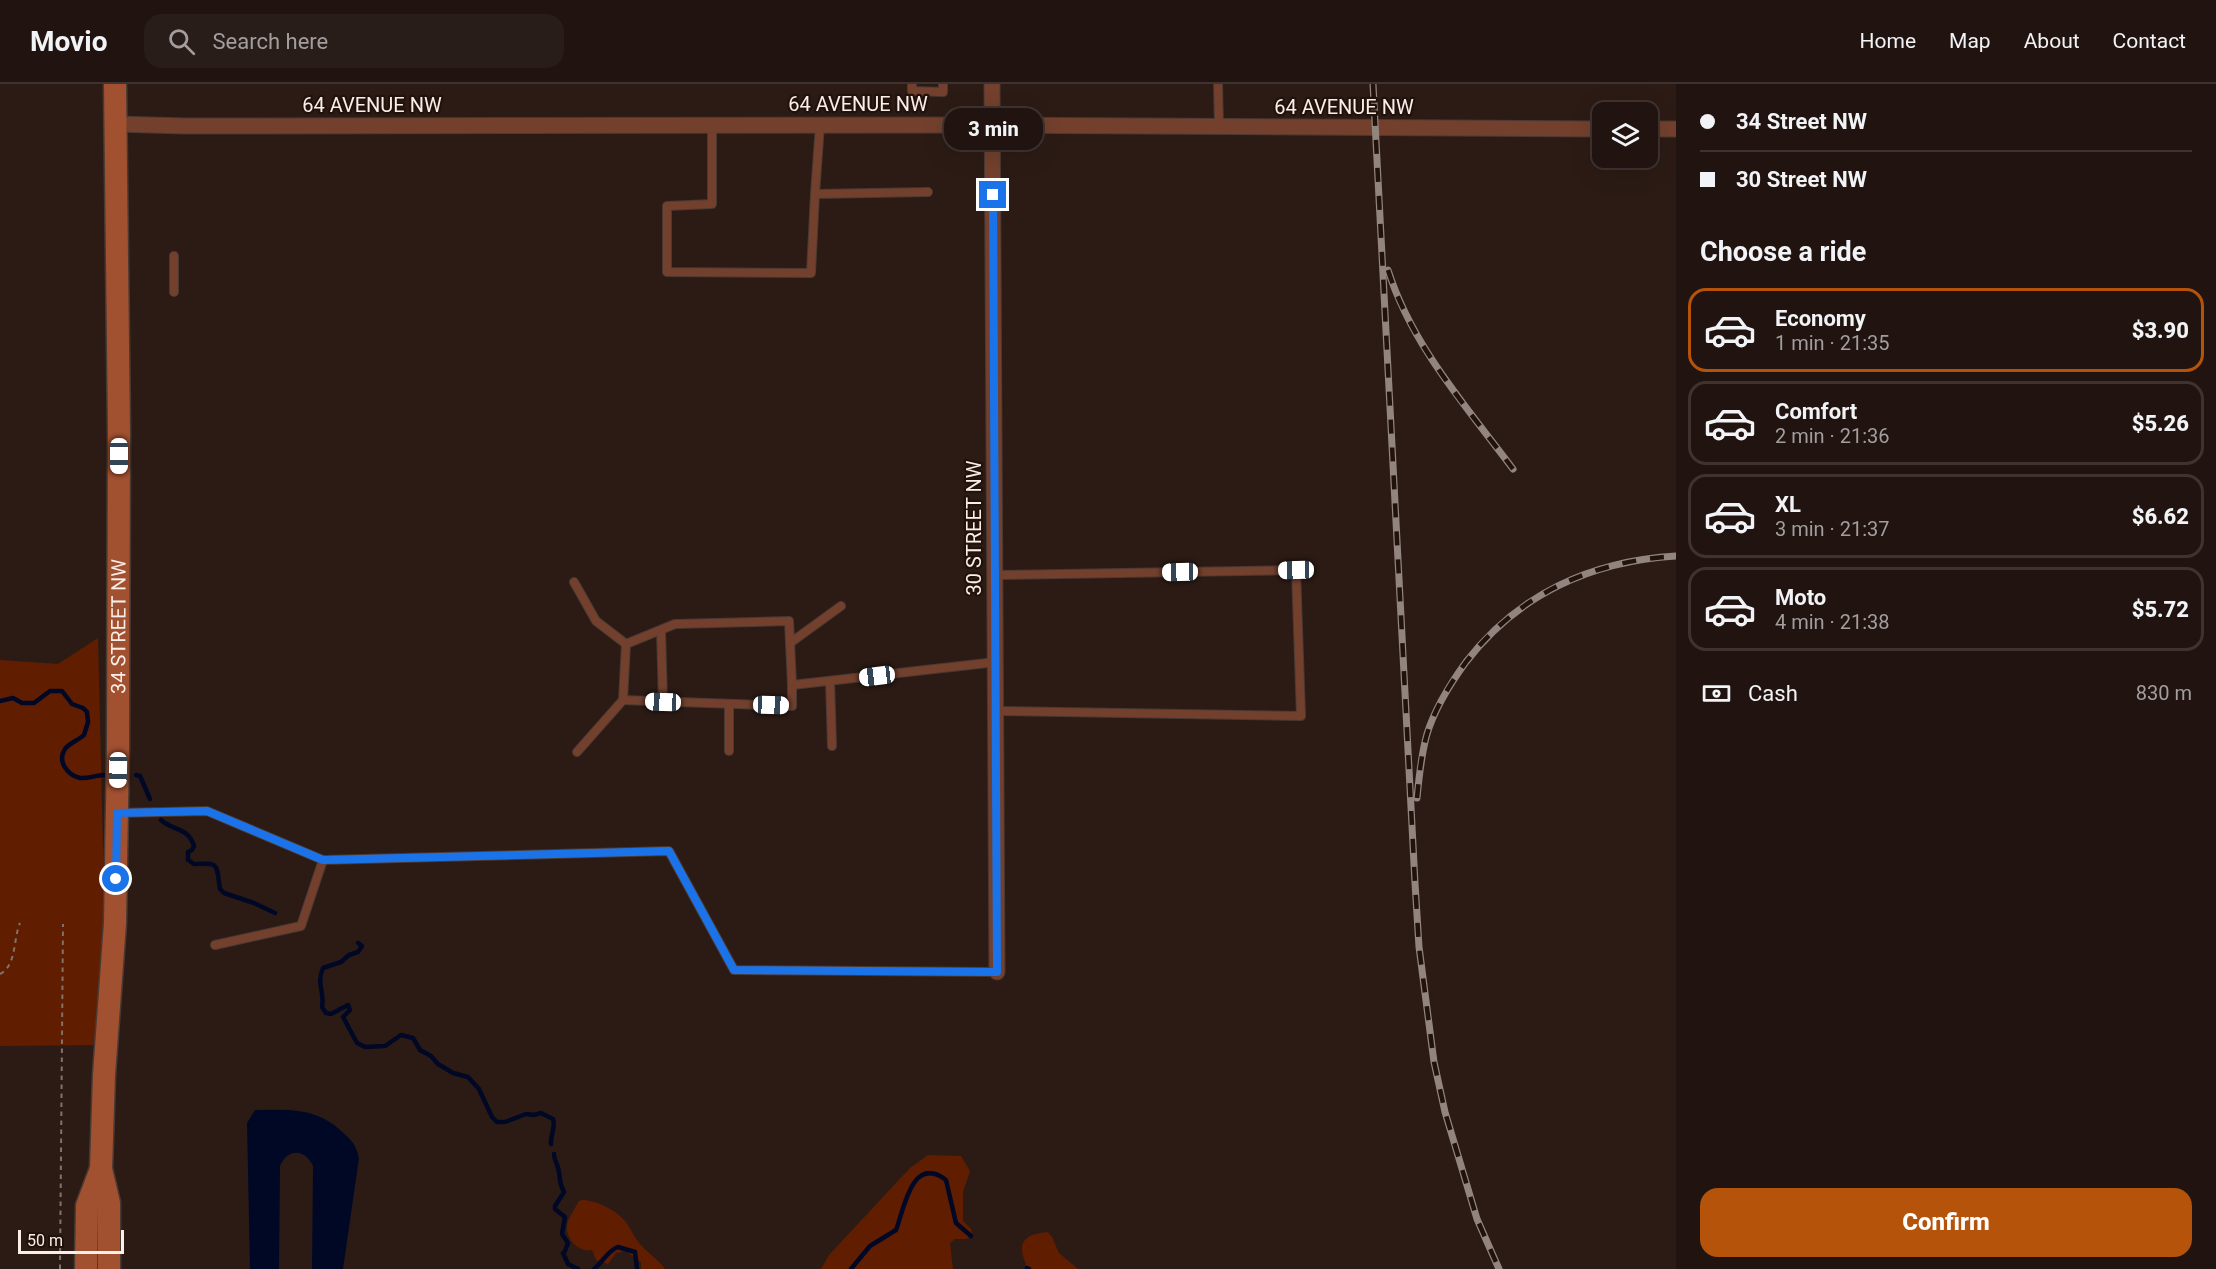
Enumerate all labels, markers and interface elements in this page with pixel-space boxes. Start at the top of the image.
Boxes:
search box [144,14,564,68]
text: Movio [30,25,108,58]
icon: search [165,25,198,58]
text: Search here [213,29,328,54]
text: Home [1860,29,1916,53]
text: Map [1949,29,1991,53]
text: About [2024,29,2080,53]
text: Contact [2113,29,2186,53]
street label: 64 AVENUE NW [788,92,928,116]
street label: 64 AVENUE NW [302,93,442,117]
street label: 64 AVENUE NW [1274,95,1414,119]
map controls [1592,102,1658,168]
button: layers [1592,102,1658,168]
callout: 3 min [944,108,1042,150]
text: 34 Street NW [1736,109,1867,134]
text: 3 min [968,117,1019,141]
text: 30 Street NW [1736,167,1867,192]
route end [979,181,1006,208]
text: Choose a ride [1700,236,1866,268]
icon: car [1703,303,1757,357]
text: Economy [1775,306,1866,331]
text: $3.90 [2132,318,2189,343]
text: 1 min · 21:35 [1775,331,1890,355]
icon: car [1703,396,1757,450]
text: Comfort [1775,399,1857,424]
text: $5.26 [2132,411,2189,436]
text: 2 min · 21:36 [1775,424,1890,448]
car [110,438,128,474]
street label: 30 STREET NW [962,460,986,596]
icon: car [1703,489,1757,543]
text: XL [1775,492,1801,517]
text: $6.62 [2132,504,2189,529]
text: 3 min · 21:37 [1775,517,1890,541]
street label: 34 STREET NW [106,559,131,694]
car [1278,561,1314,579]
car [1162,563,1198,581]
icon: car [1703,582,1757,636]
text: Moto [1775,585,1826,610]
text: $5.72 [2132,597,2189,622]
text: 4 min · 21:38 [1775,610,1890,634]
car [858,665,896,687]
icon: cash [1700,677,1733,710]
text: Cash [1748,681,1798,706]
text: 830 m [2136,681,2192,705]
car [645,692,681,712]
car [753,695,789,715]
car [109,752,127,788]
route start [102,865,129,892]
button: Confirm [1700,1188,2192,1257]
scale bar [18,1227,124,1254]
text: 50 m [27,1231,63,1250]

